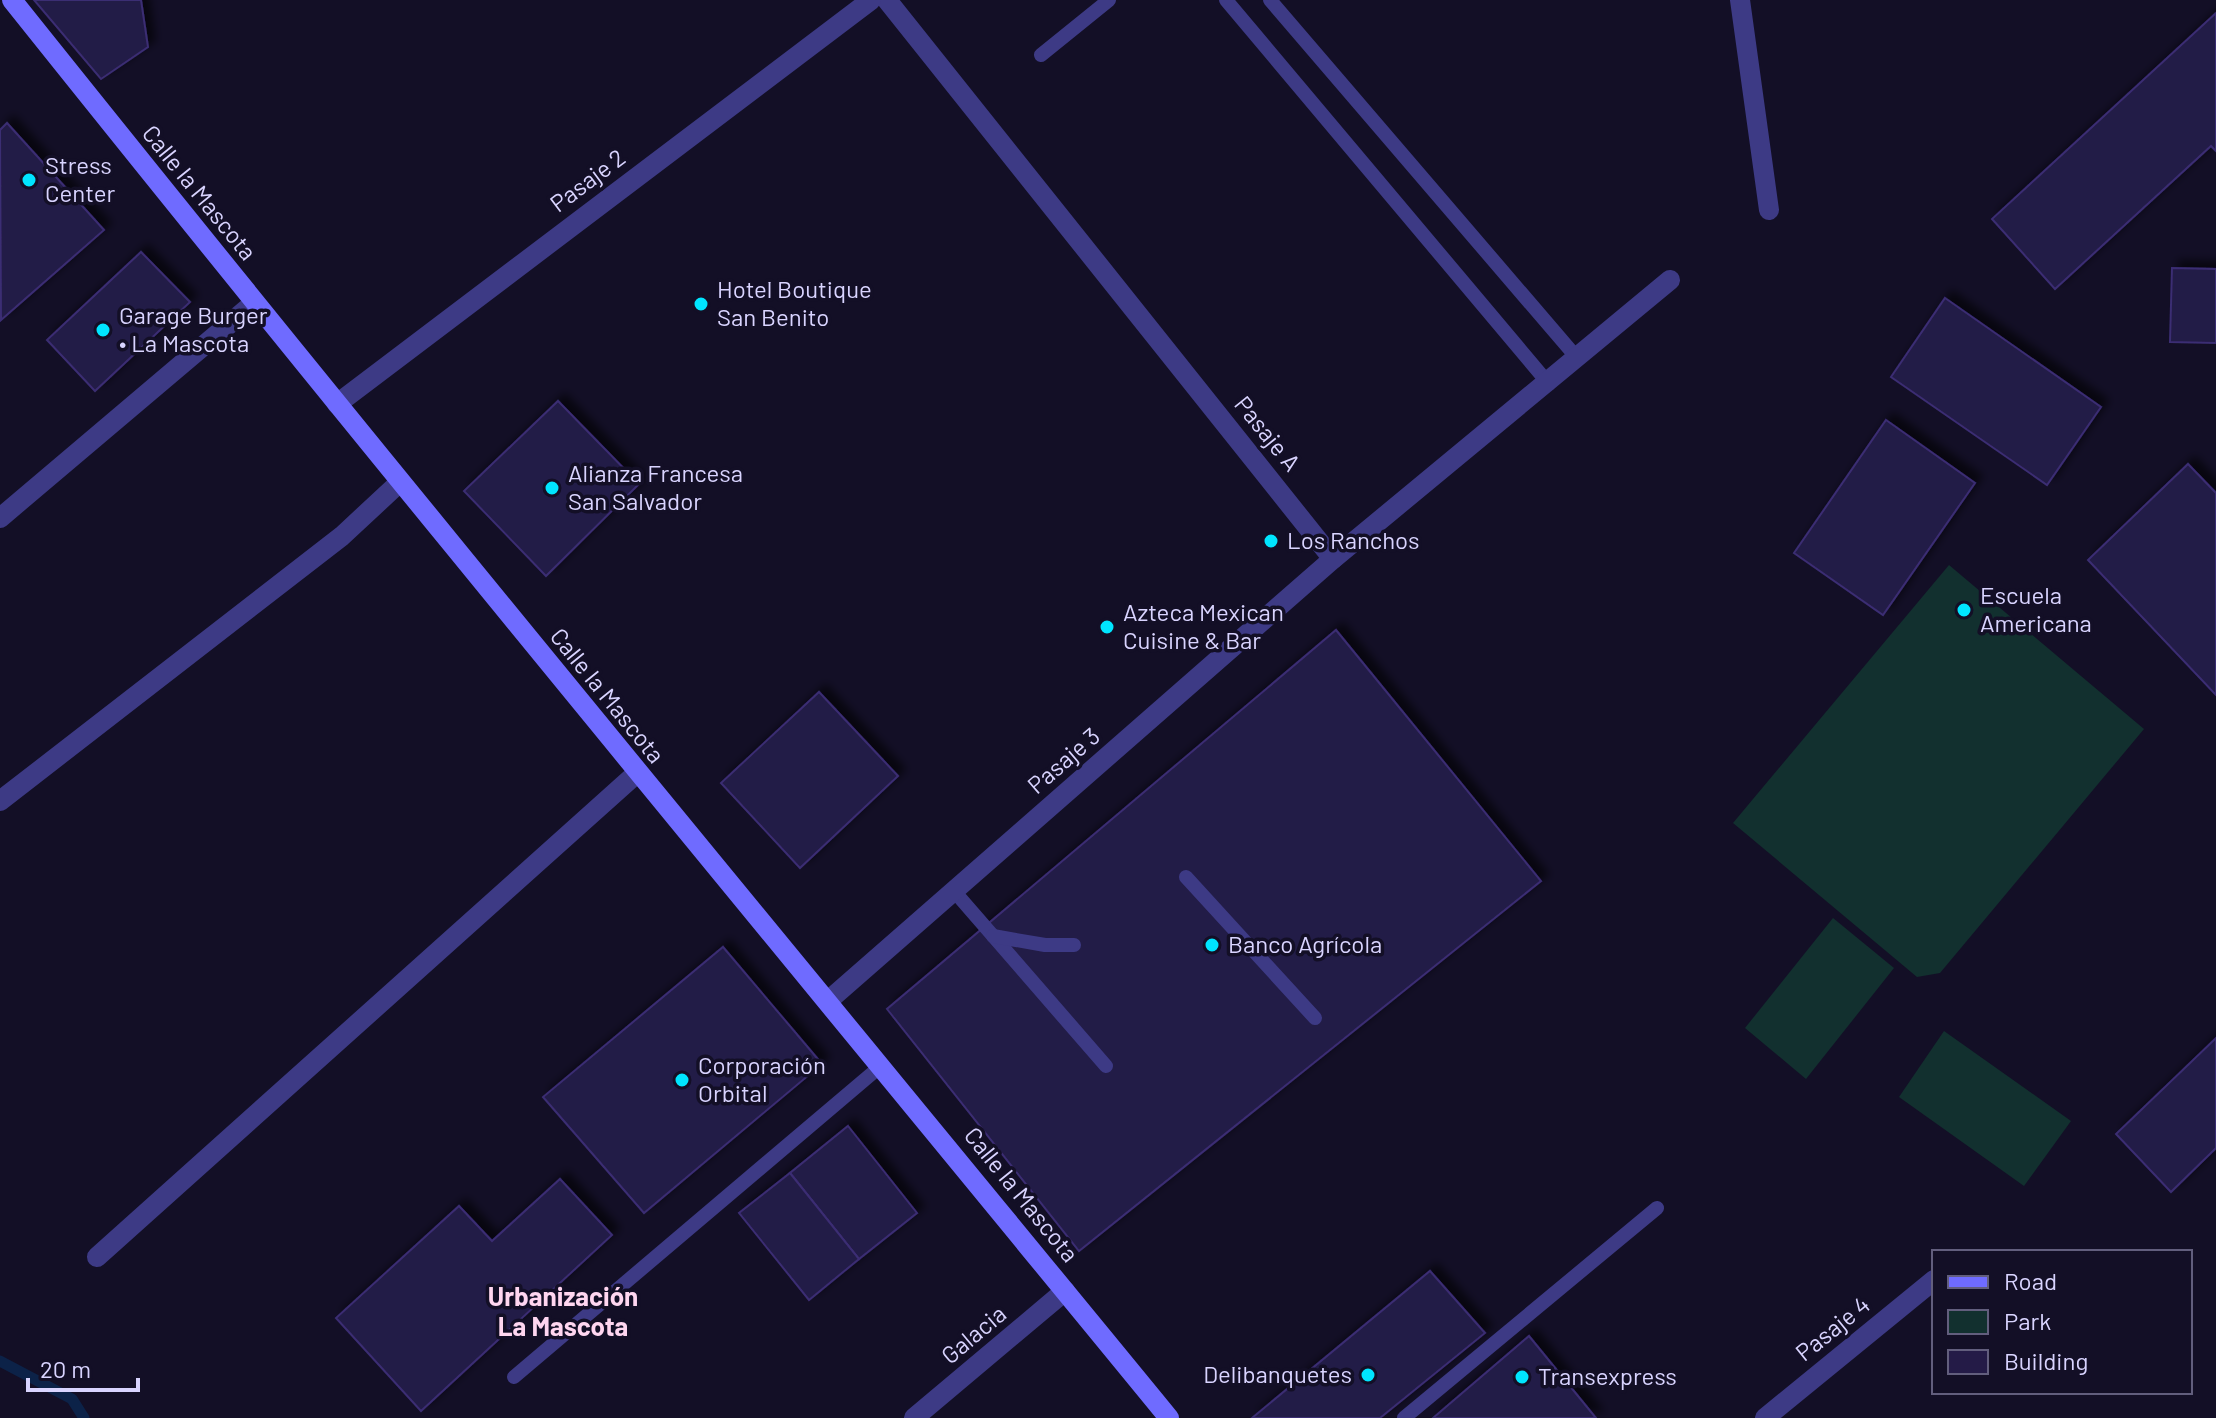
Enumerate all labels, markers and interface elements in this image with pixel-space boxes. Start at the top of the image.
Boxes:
street label: Calle la Mascota [137,119,263,265]
street label: Pasaje 2 [544,142,630,217]
place label: Stress Center [45,150,115,207]
marker: Stress Center [20,171,38,189]
place label: Hotel Boutique San Benito [717,274,872,331]
marker: Hotel Boutique San Benito [692,295,710,313]
place label: Garage Burger • La Mascota [119,300,268,357]
marker: Garage Burger • La Mascota [94,321,112,339]
street label: Pasaje A [1229,390,1307,476]
place label: Alianza Francesa San Salvador [568,458,743,515]
marker: Alianza Francesa San Salvador [543,479,561,497]
place label: Los Ranchos [1287,525,1420,554]
marker: Los Ranchos [1262,532,1280,550]
place label: Escuela Americana [1980,580,2092,637]
place label: Azteca Mexican Cuisine & Bar [1123,597,1284,654]
marker: Escuela Americana [1955,601,1973,619]
marker: Azteca Mexican Cuisine & Bar [1098,618,1116,636]
street label: Calle la Mascota [545,622,671,768]
street label: Pasaje 3 [1021,721,1105,799]
place label: Banco Agrícola [1228,929,1382,958]
marker: Banco Agrícola [1203,936,1221,954]
place label: Corporación Orbital [698,1050,826,1107]
marker: Corporación Orbital [673,1071,691,1089]
street label: Calle la Mascota [959,1121,1085,1267]
legend [1932,1250,2192,1394]
text: Road [2004,1266,2057,1295]
district label: Urbanización La Mascota [488,1280,638,1341]
street label: Pasaje 4 [1789,1289,1875,1366]
street label: Galacia [935,1298,1011,1369]
text: Park [2004,1306,2051,1335]
scale bar [28,1342,138,1392]
text: Building [2004,1346,2088,1375]
text: 20 m [40,1354,91,1383]
place label: Delibanquetes [1203,1359,1352,1388]
place label: Transexpress [1538,1361,1677,1390]
marker: Delibanquetes [1359,1366,1377,1384]
marker: Transexpress [1513,1368,1531,1386]

